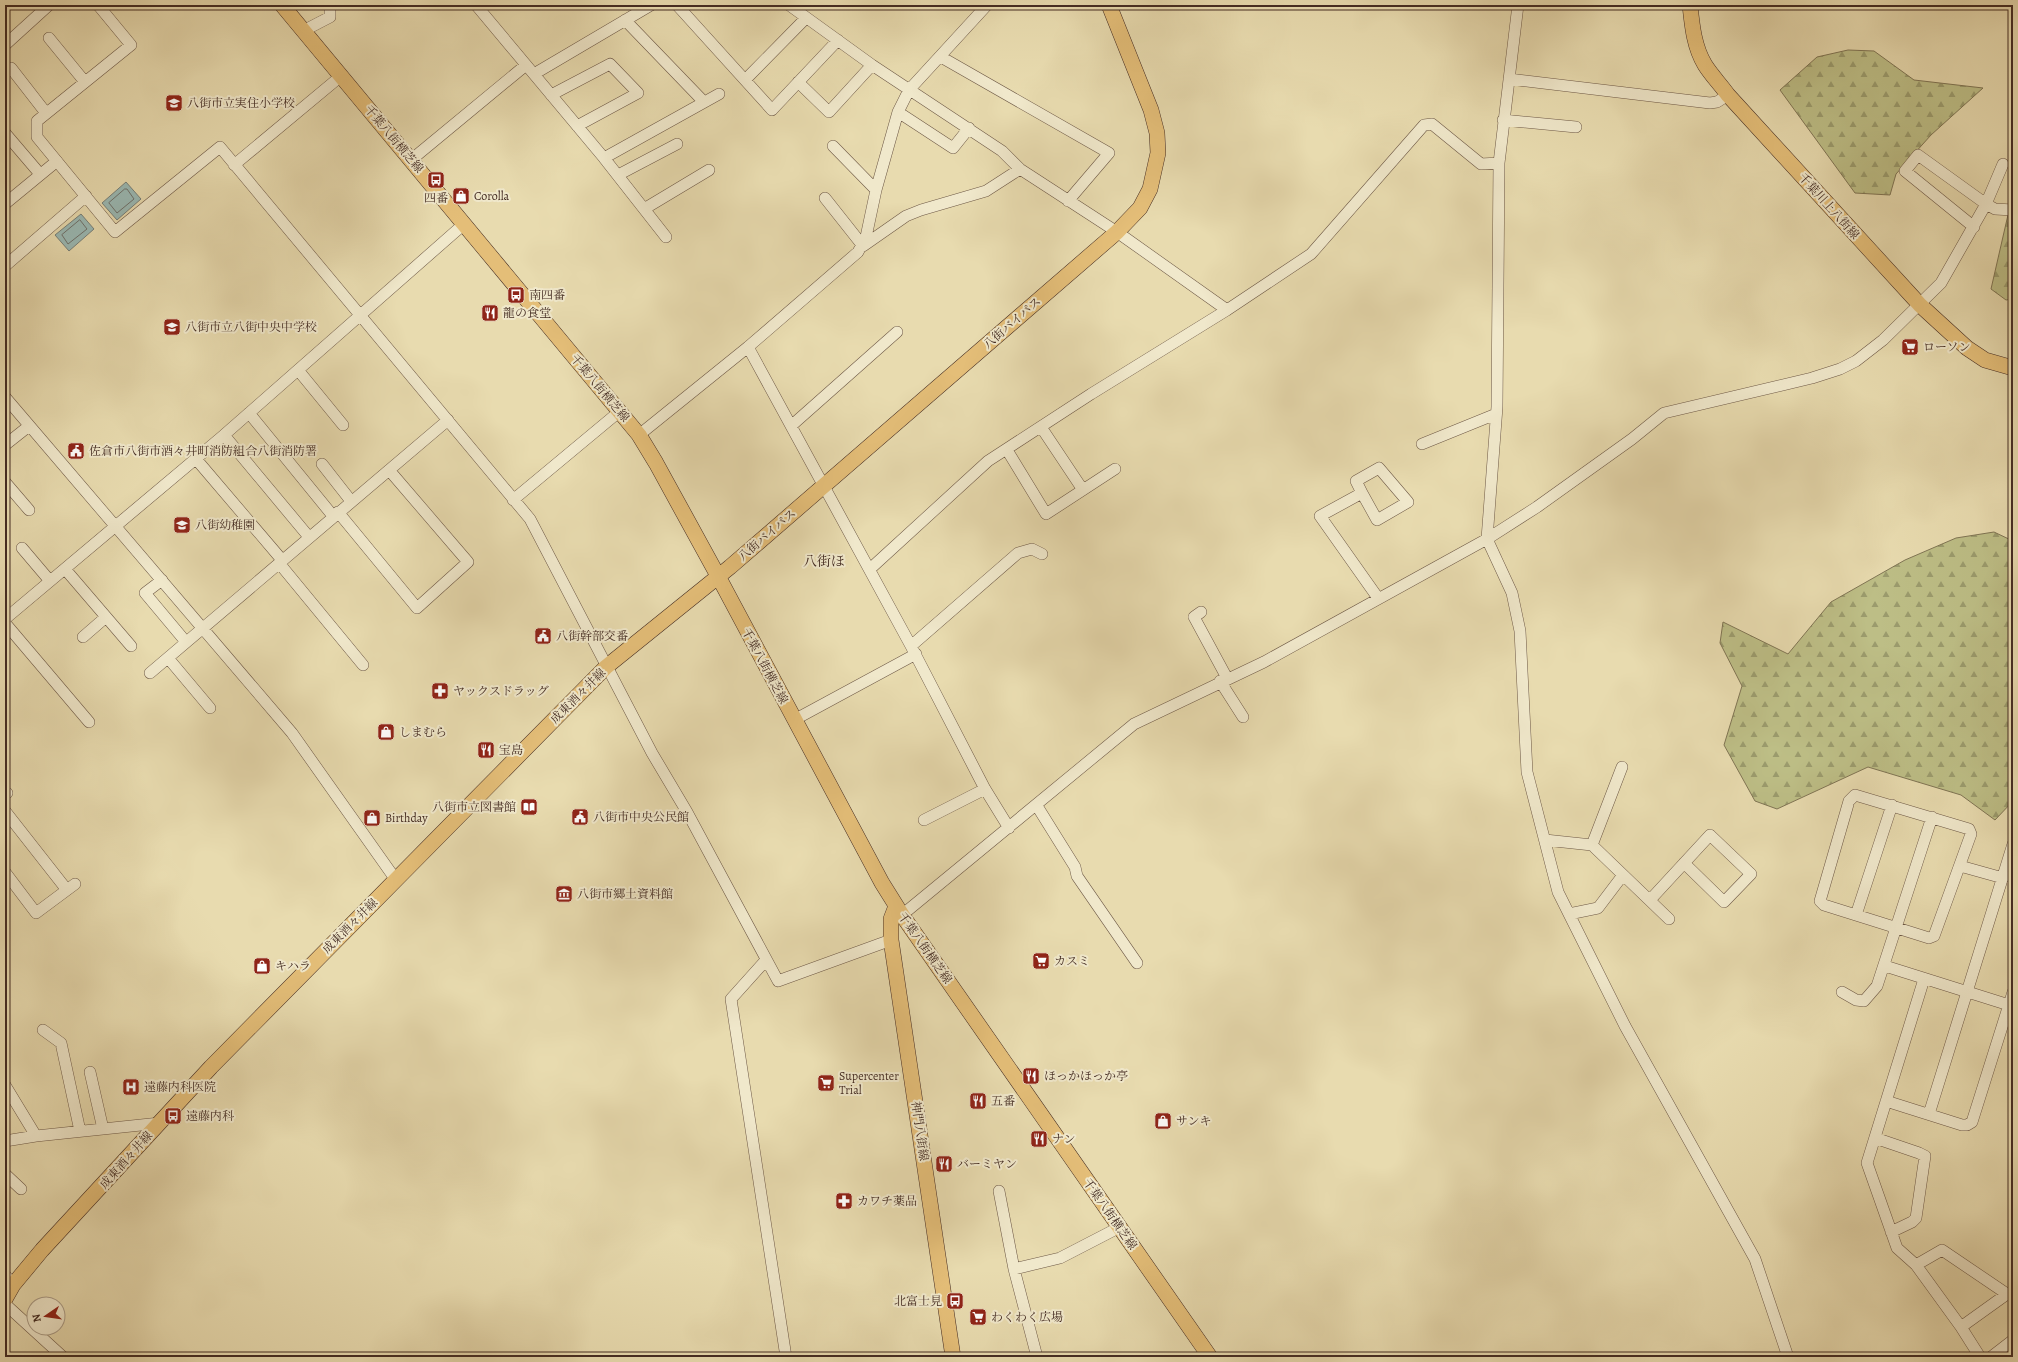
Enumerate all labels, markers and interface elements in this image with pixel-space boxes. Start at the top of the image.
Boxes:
school or university icon: 八街市立実住小学校 [164,93,184,113]
place label: 八街市立実住小学校 [187,95,295,111]
street label: 千葉八街横芝線 [361,102,427,176]
street label: 千葉川上八街線 [1795,169,1863,243]
bus stop icon: 四番 [426,170,446,190]
shop icon: Corolla [451,186,471,206]
place label: Corolla [474,188,510,204]
place label: 四番 [424,190,448,206]
bus stop icon: 南四番 [506,285,526,305]
place label: 南四番 [529,287,565,303]
street label: 八街バイパス [980,293,1044,353]
restaurant icon: 龍の食堂 [480,303,500,323]
place label: 龍の食堂 [503,305,551,321]
school or university icon: 八街市立八街中央中学校 [162,317,182,337]
place label: 八街市立八街中央中学校 [185,319,317,335]
supermarket icon: ローソン [1900,337,1920,357]
place label: ローソン [1923,339,1971,355]
street label: 千葉八街横芝線 [567,351,633,425]
public building icon: 佐倉市八街市酒々井町消防組合八街消防署 [66,441,86,461]
place label: 佐倉市八街市酒々井町消防組合八街消防署 [89,443,317,459]
street label: 八街バイパス [735,505,799,565]
school or university icon: 八街幼稚園 [172,515,192,535]
place label: 八街幼稚園 [195,517,255,533]
district label: 八街ほ [803,552,845,571]
street label: 千葉八街横芝線 [738,625,792,707]
public building icon: 八街幹部交番 [533,626,553,646]
place label: 八街幹部交番 [556,628,628,644]
street label: 成東酒々井線 [547,665,609,727]
pharmacy icon: ヤックスドラッグ [430,681,450,701]
place label: ヤックスドラッグ [453,683,549,699]
shop icon: しまむら [376,722,396,742]
place label: しまむら [399,724,447,740]
restaurant icon: 宝島 [476,740,496,760]
place label: 宝島 [499,742,523,758]
library icon: 八街市立図書館 [519,797,539,817]
place label: 八街市立図書館 [432,799,516,815]
public building icon: 八街市中央公民館 [570,807,590,827]
shop icon: Birthday [362,808,382,828]
place label: 八街市中央公民館 [593,809,689,825]
place label: Birthday [385,810,428,826]
museum icon: 八街市郷土資料館 [554,884,574,904]
place label: 八街市郷土資料館 [577,886,673,902]
street label: 成東酒々井線 [319,895,381,957]
street label: 千葉八街横芝線 [894,909,956,987]
supermarket icon: カスミ [1031,951,1051,971]
place label: カスミ [1054,953,1090,969]
shop icon: キハラ [252,956,272,976]
place label: キハラ [275,958,311,974]
restaurant icon: ほっかほっか亭 [1021,1066,1041,1086]
place label: Supercenter Trial [839,1068,899,1098]
place label: ほっかほっか亭 [1044,1068,1128,1084]
supermarket icon: Supercenter Trial [816,1073,836,1093]
hospital icon: 遠藤内科医院 [121,1077,141,1097]
place label: 遠藤内科医院 [144,1079,216,1095]
restaurant icon: 五番 [968,1091,988,1111]
place label: 五番 [991,1093,1015,1109]
street label: 神門八街線 [908,1100,932,1162]
bus stop icon: 遠藤内科 [163,1106,183,1126]
place label: 遠藤内科 [186,1108,234,1124]
shop icon: サンキ [1153,1111,1173,1131]
place label: サンキ [1176,1113,1211,1129]
street label: 成東酒々井線 [96,1128,156,1192]
restaurant icon: ナン [1029,1129,1049,1149]
place label: ナン [1052,1131,1075,1147]
restaurant icon: バーミヤン [934,1154,954,1174]
place label: バーミヤン [957,1156,1017,1172]
street label: 千葉八街横芝線 [1079,1175,1141,1253]
pharmacy icon: カワチ薬品 [834,1191,854,1211]
place label: カワチ薬品 [857,1193,917,1209]
bus stop icon: 北富士見 [945,1291,965,1311]
place label: 北富士見 [894,1293,942,1309]
north arrow [26,1296,66,1336]
supermarket icon: わくわく広場 [968,1307,988,1327]
place label: わくわく広場 [991,1309,1063,1325]
text: N [29,1313,45,1324]

